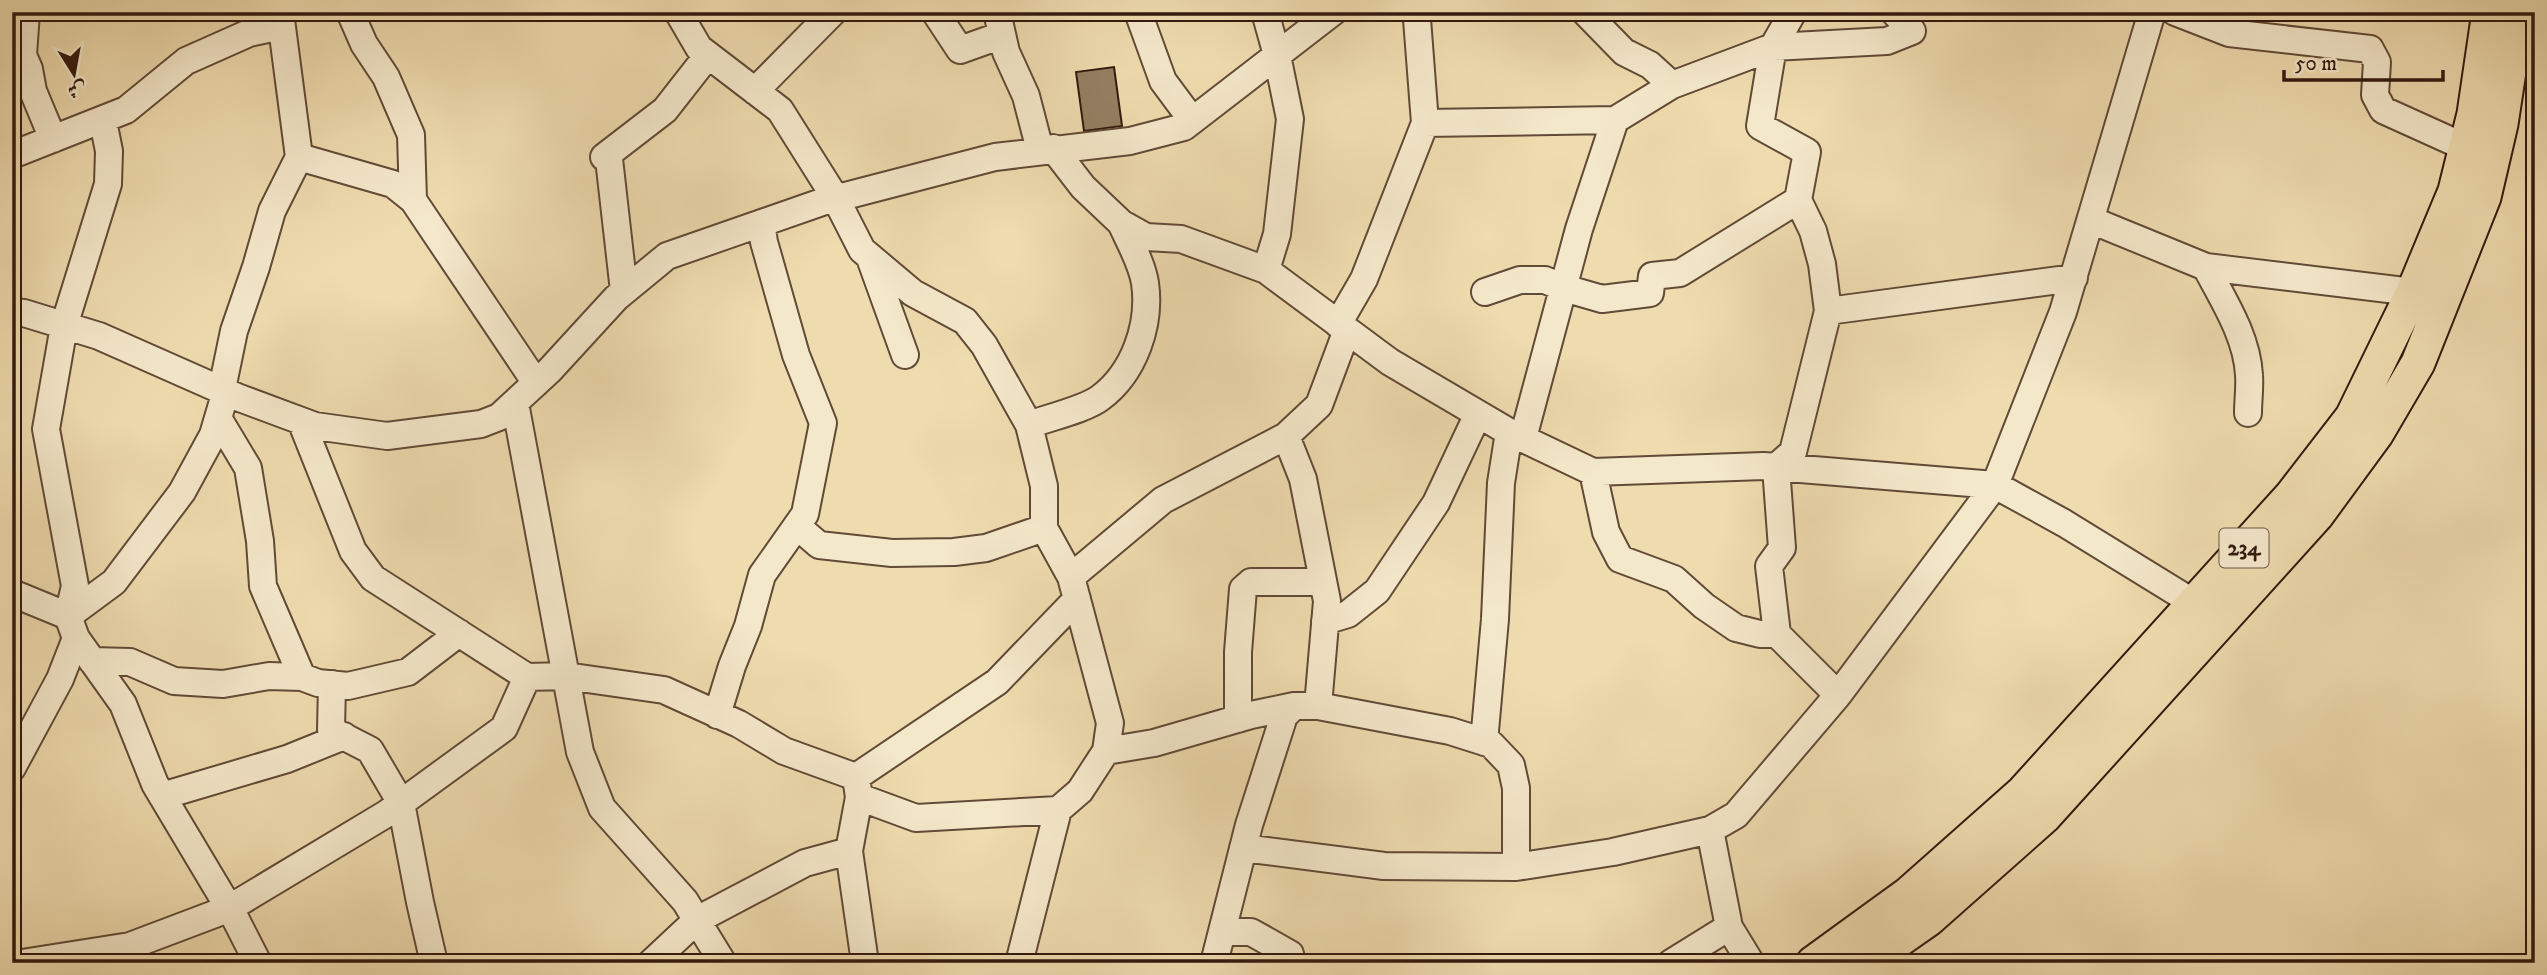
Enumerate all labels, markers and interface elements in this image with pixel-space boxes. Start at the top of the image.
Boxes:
north arrow [38,38,108,108]
scale bar [2284,38,2444,82]
text: 50 m [2295,51,2337,77]
text: ش [66,76,88,102]
road number: 234 [2220,528,2268,568]

